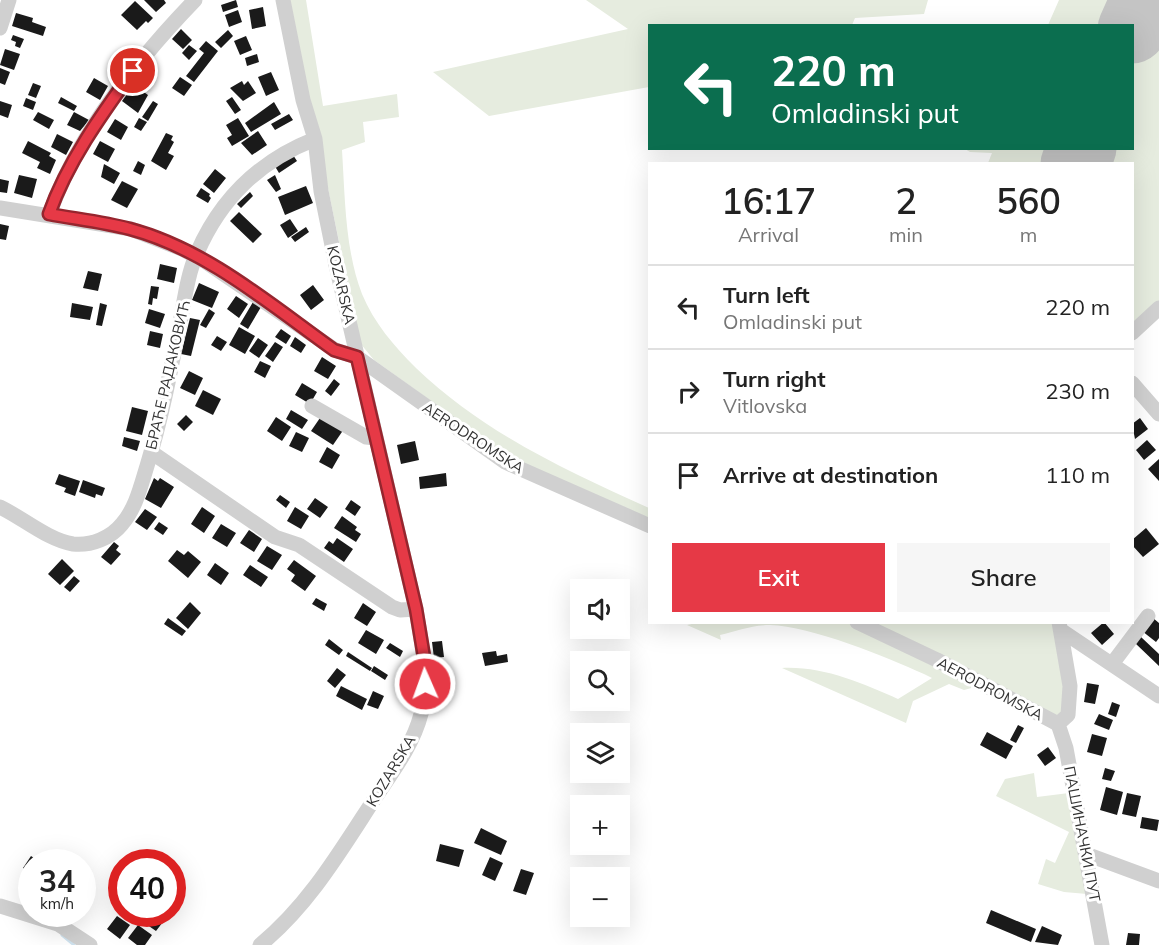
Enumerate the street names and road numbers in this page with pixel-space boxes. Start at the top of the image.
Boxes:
street label: KOZARSKA [323,244,360,326]
street label: БРАЋЕ РАДАКОВИЋ [141,298,194,451]
street label: AERODROMSKA [419,398,528,477]
street label: AERODROMSKA [934,653,1046,724]
street label: KOZARSKA [362,732,419,810]
street label: ПАШИНАЧКИ ПУТ [1060,764,1105,903]

